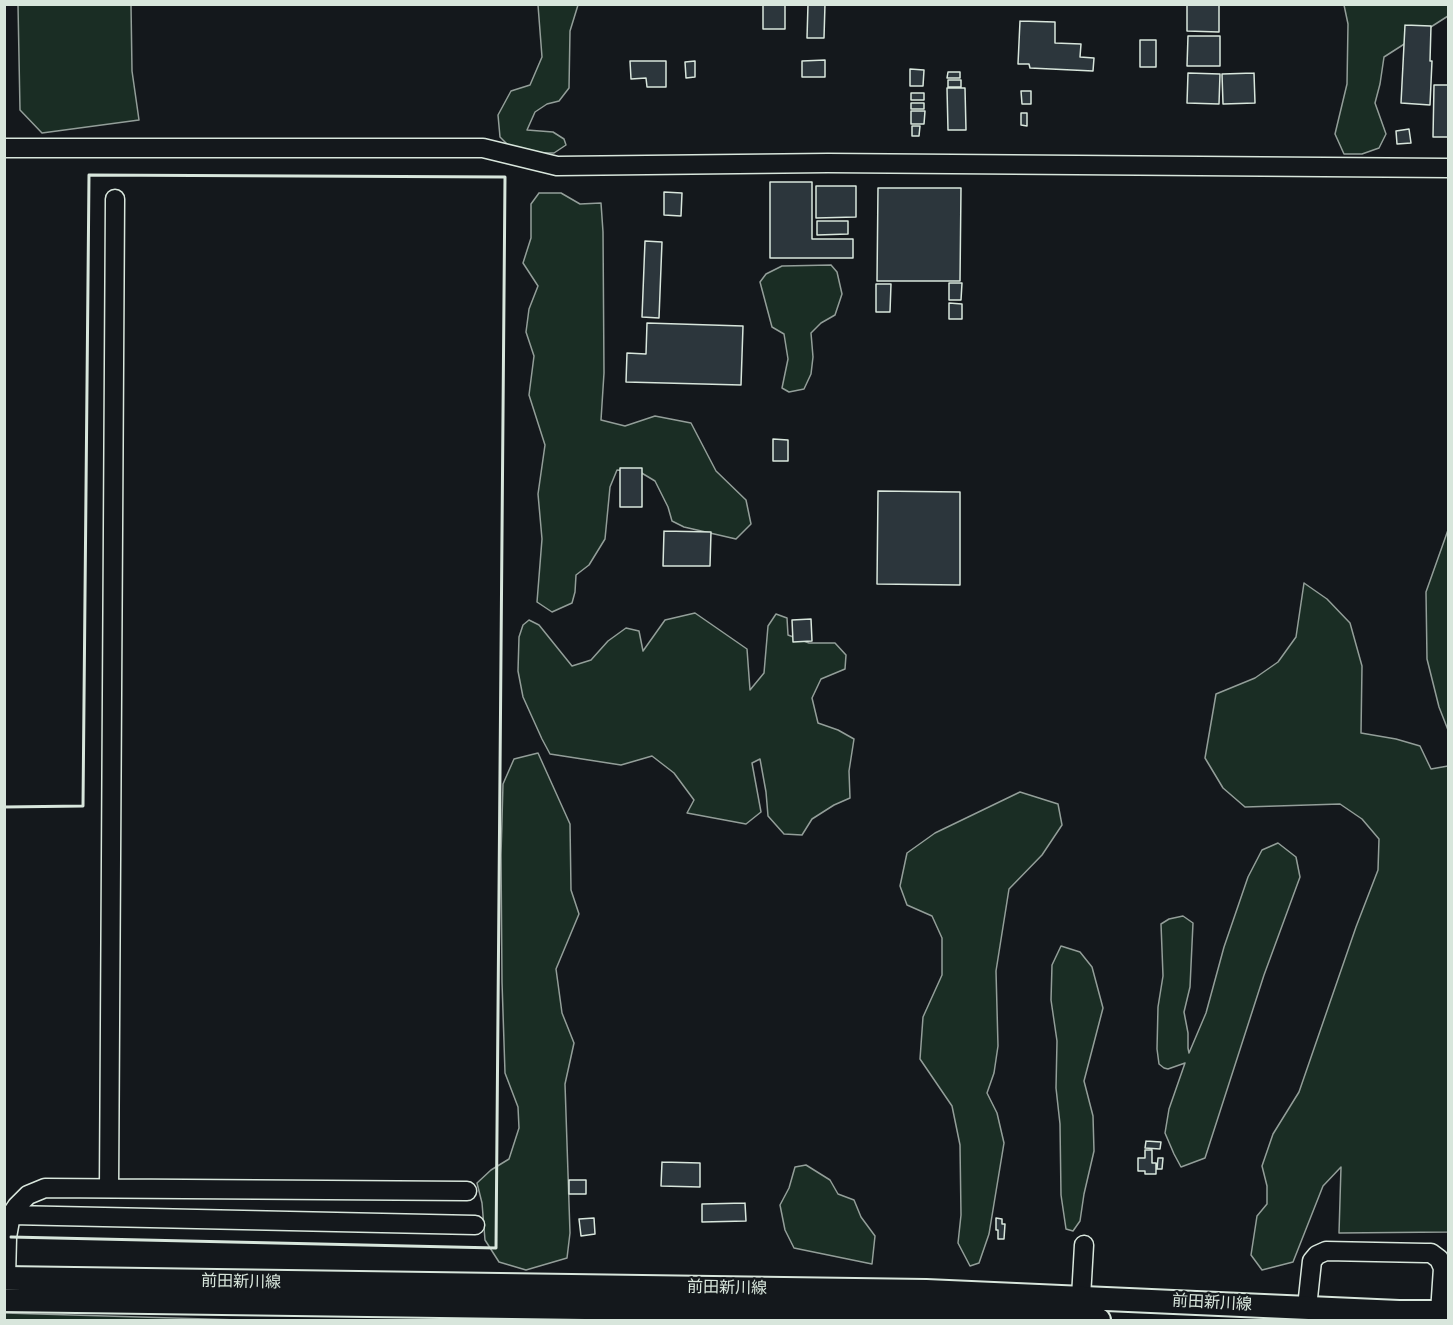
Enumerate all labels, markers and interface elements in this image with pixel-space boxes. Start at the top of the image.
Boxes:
street label: 前田新川線 [201,1272,281,1292]
street label: 前田新川線 [687,1278,767,1298]
street label: 前田新川線 [1172,1291,1252,1315]

